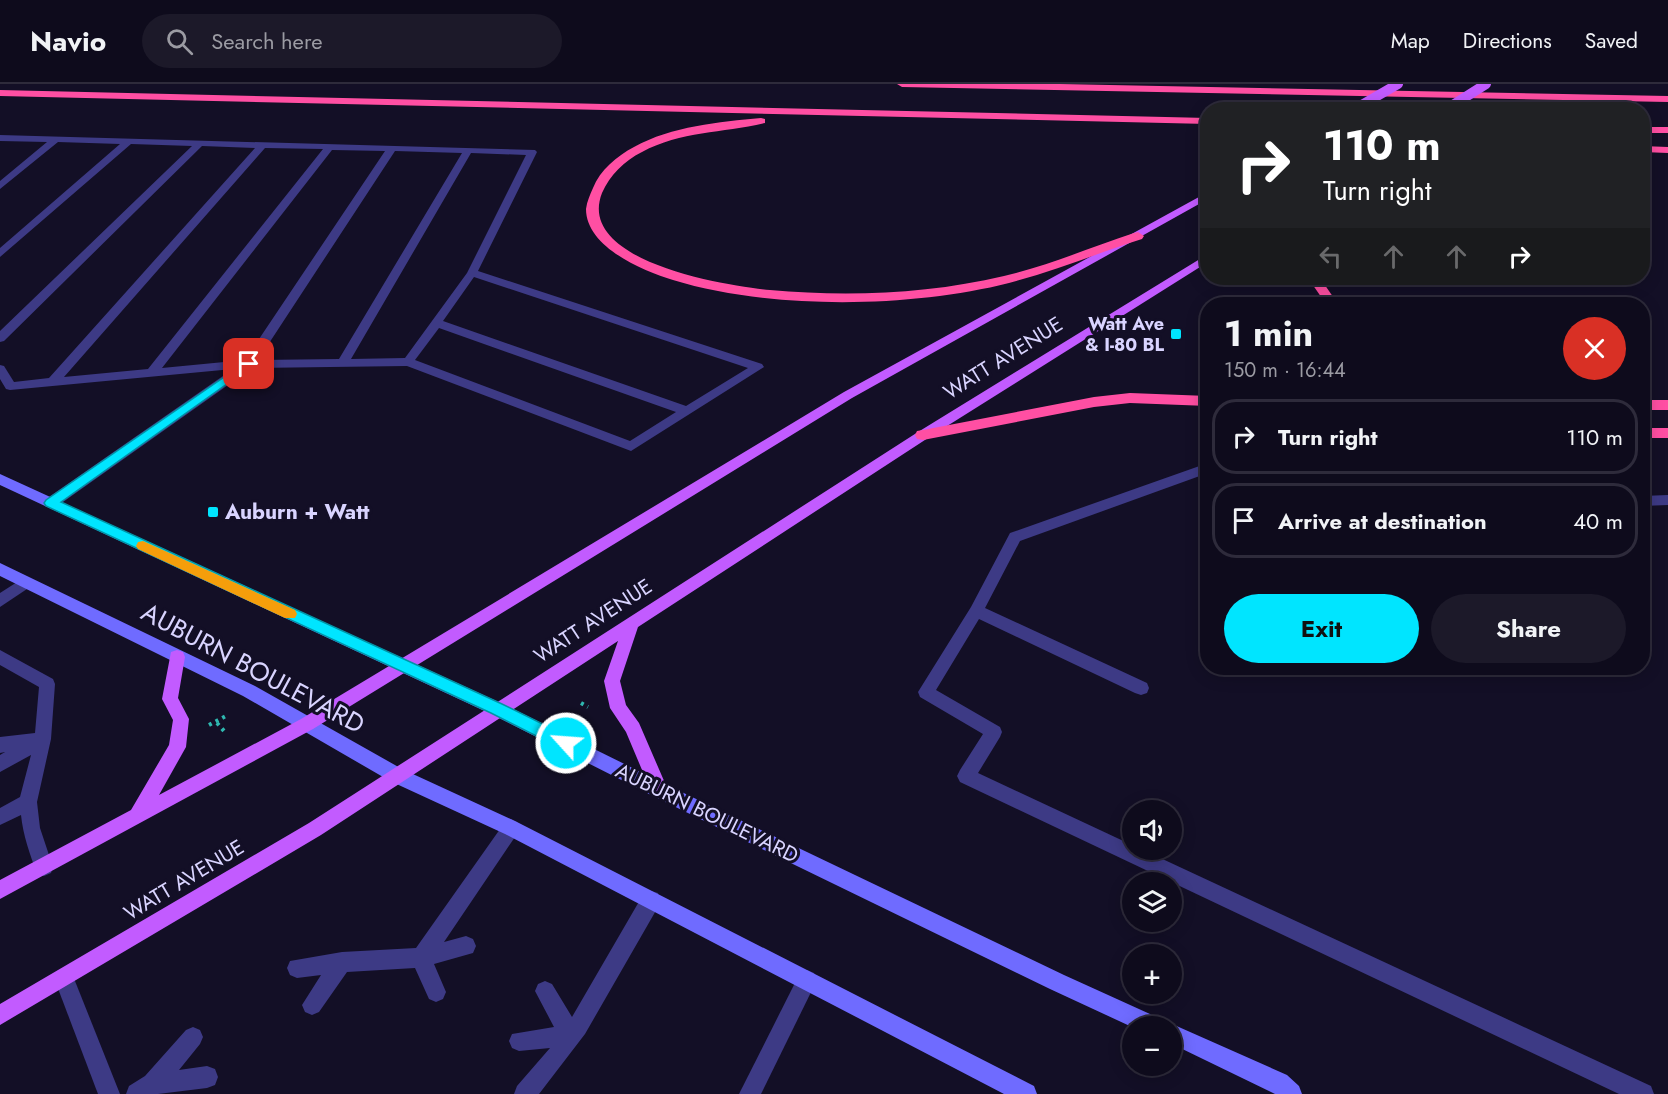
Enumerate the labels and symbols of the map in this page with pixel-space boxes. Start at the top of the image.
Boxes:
street label: WATT AVENUE [938,309,1068,407]
place label: Watt Ave & I-80 BL [1085,311,1164,358]
marker: Watt Ave & I-80 BL [1169,327,1183,341]
pin [223,338,274,389]
place label: Auburn + Watt [224,497,370,527]
marker: Auburn + Watt [206,505,220,519]
street label: WATT AVENUE [528,571,658,671]
street label: AUBURN BOULEVARD [135,593,371,743]
position arrow [534,711,598,775]
street label: AUBURN BOULEVARD [610,756,804,870]
street label: WATT AVENUE [118,832,250,928]

